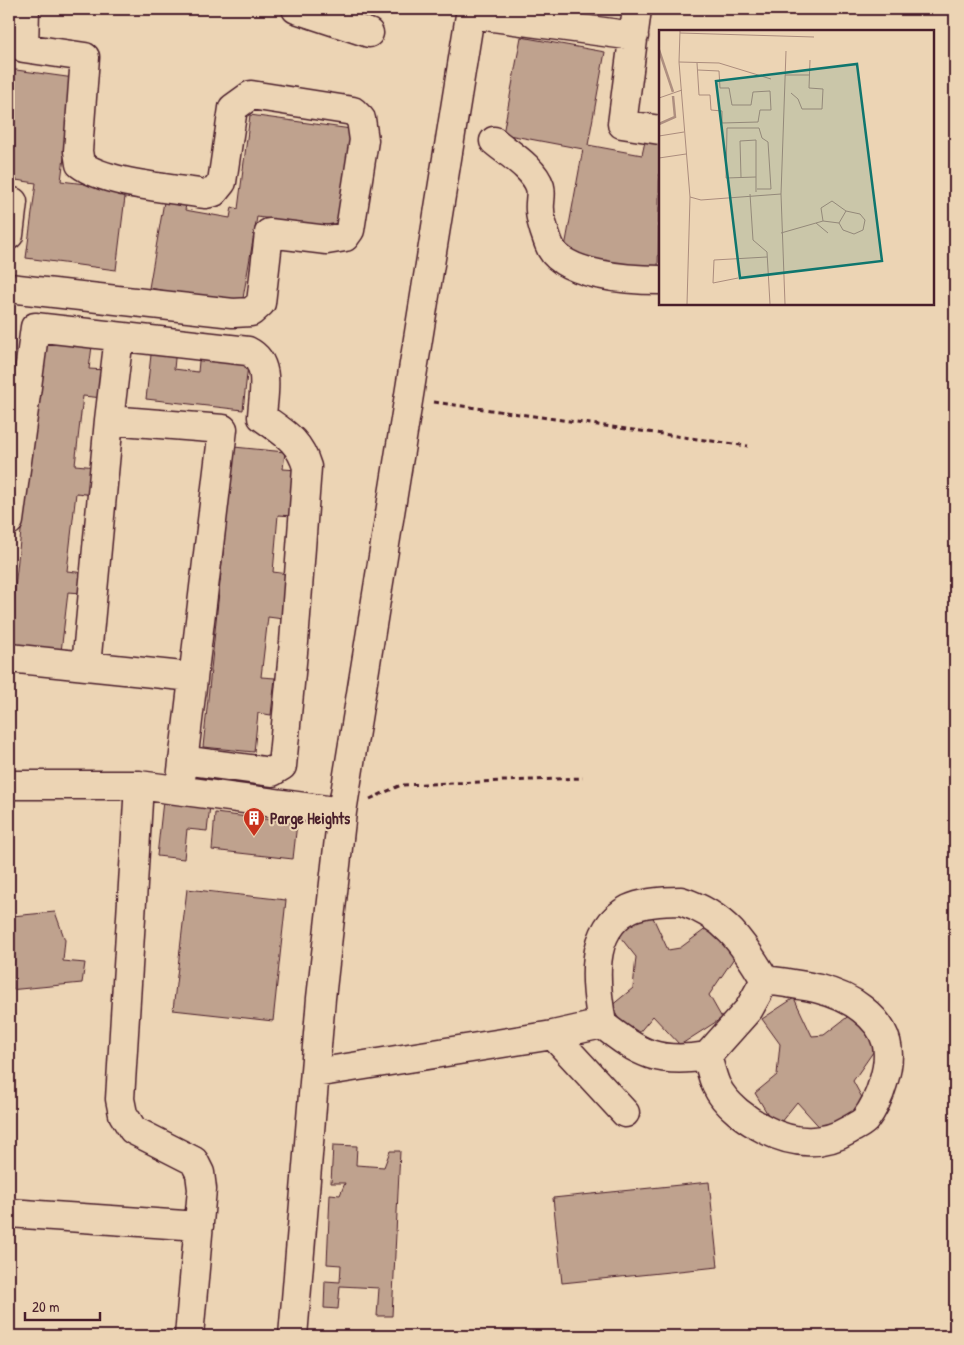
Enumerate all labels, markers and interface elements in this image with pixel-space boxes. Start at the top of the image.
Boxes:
inset map [659,30,934,305]
building icon: Parge Heights [242,806,266,837]
place label: Parge Heights [270,807,351,830]
scale bar [25,1290,100,1322]
text: 20 m [32,1296,59,1317]

